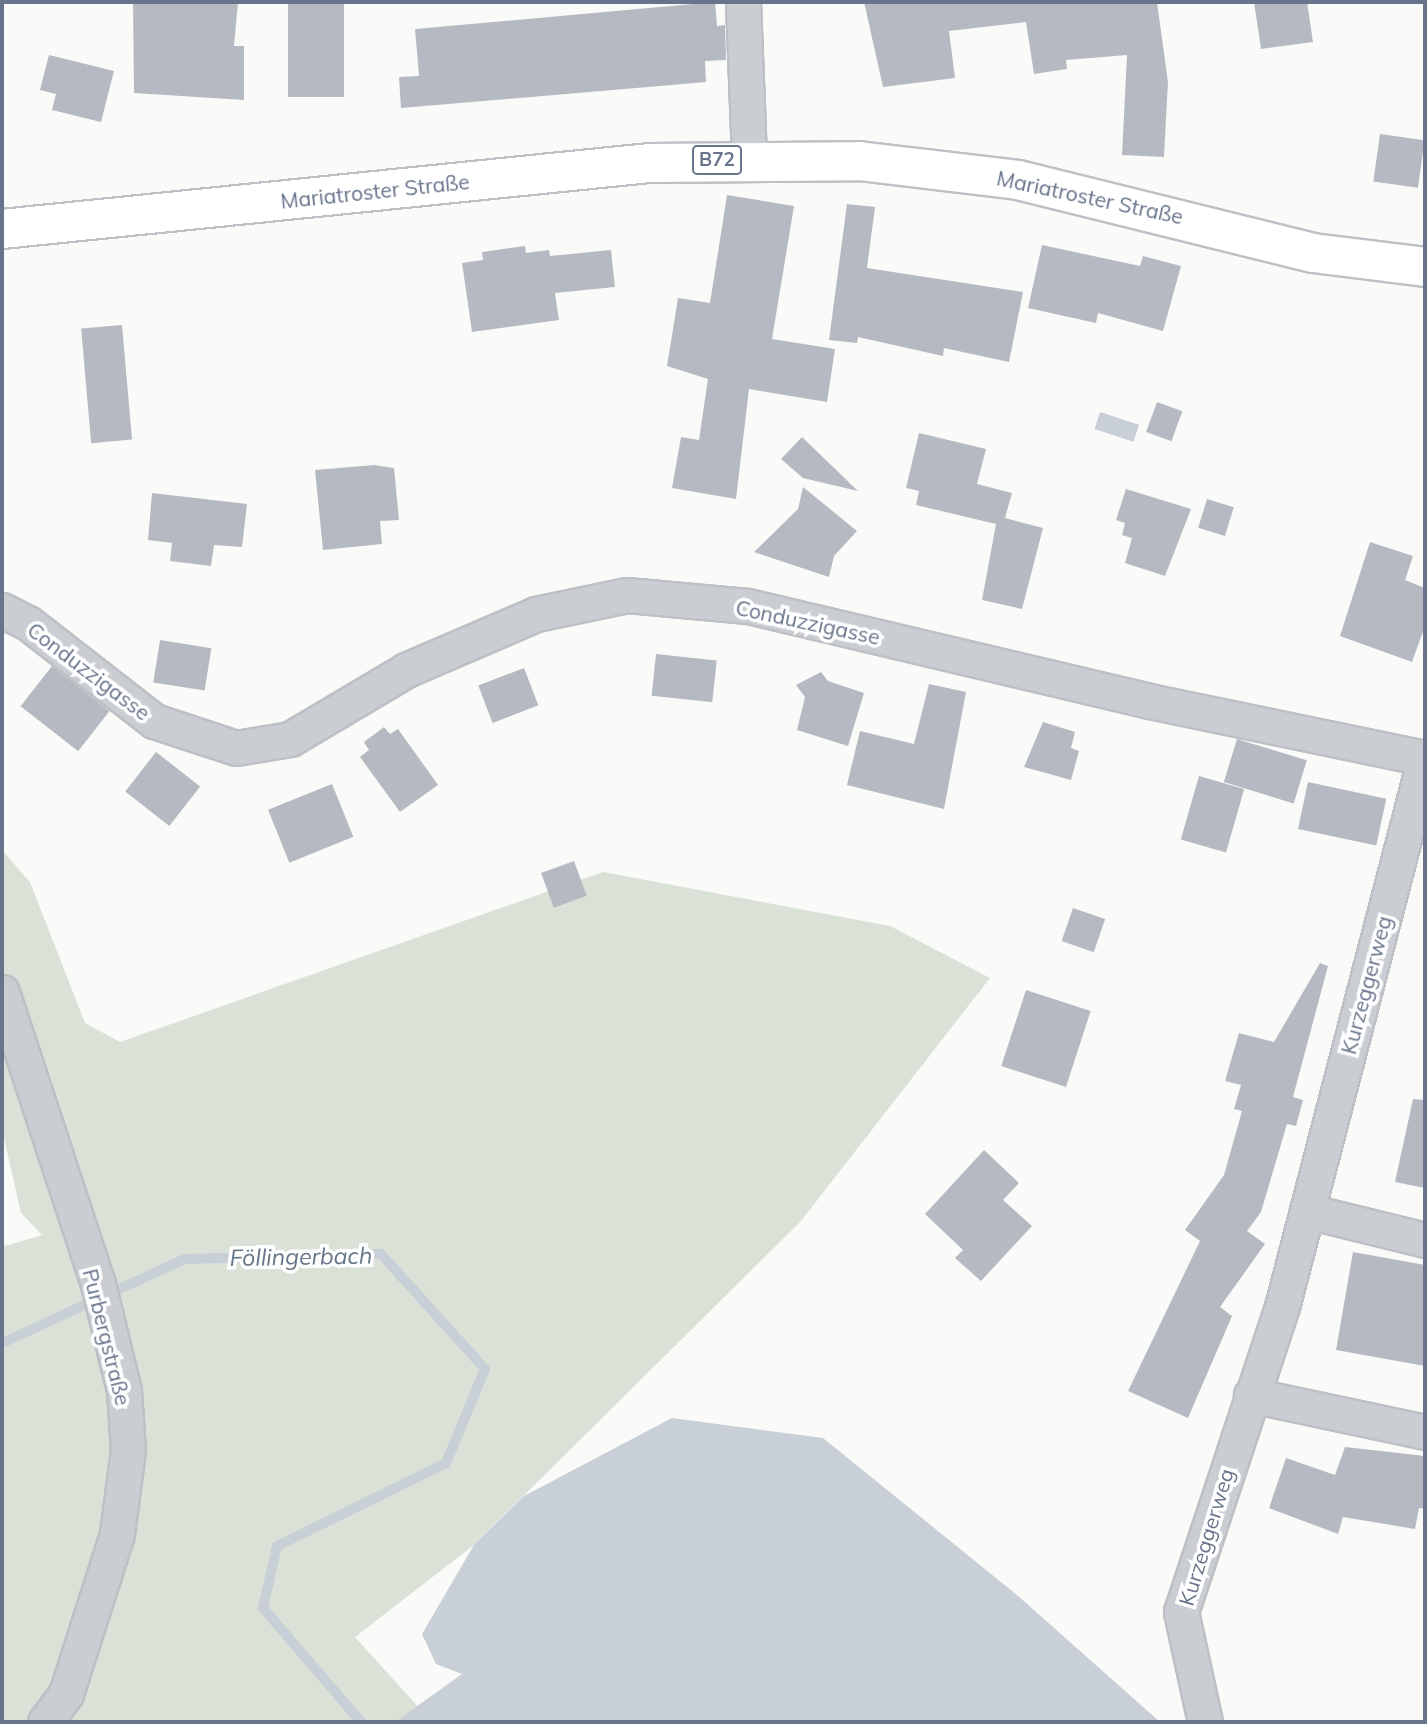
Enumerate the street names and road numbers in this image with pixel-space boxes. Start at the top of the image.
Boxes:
road number: B72 [691,144,743,176]
street label: Mariatroster Straße [994,165,1186,229]
street label: Mariatroster Straße [279,169,471,213]
street label: Conduzzigasse [734,594,882,650]
street label: Conduzzigasse [23,617,155,725]
street label: Kurzeggerweg [1335,913,1397,1057]
street label: Purbergstraße [78,1266,136,1408]
street label: Kurzeggerweg [1173,1465,1239,1609]

